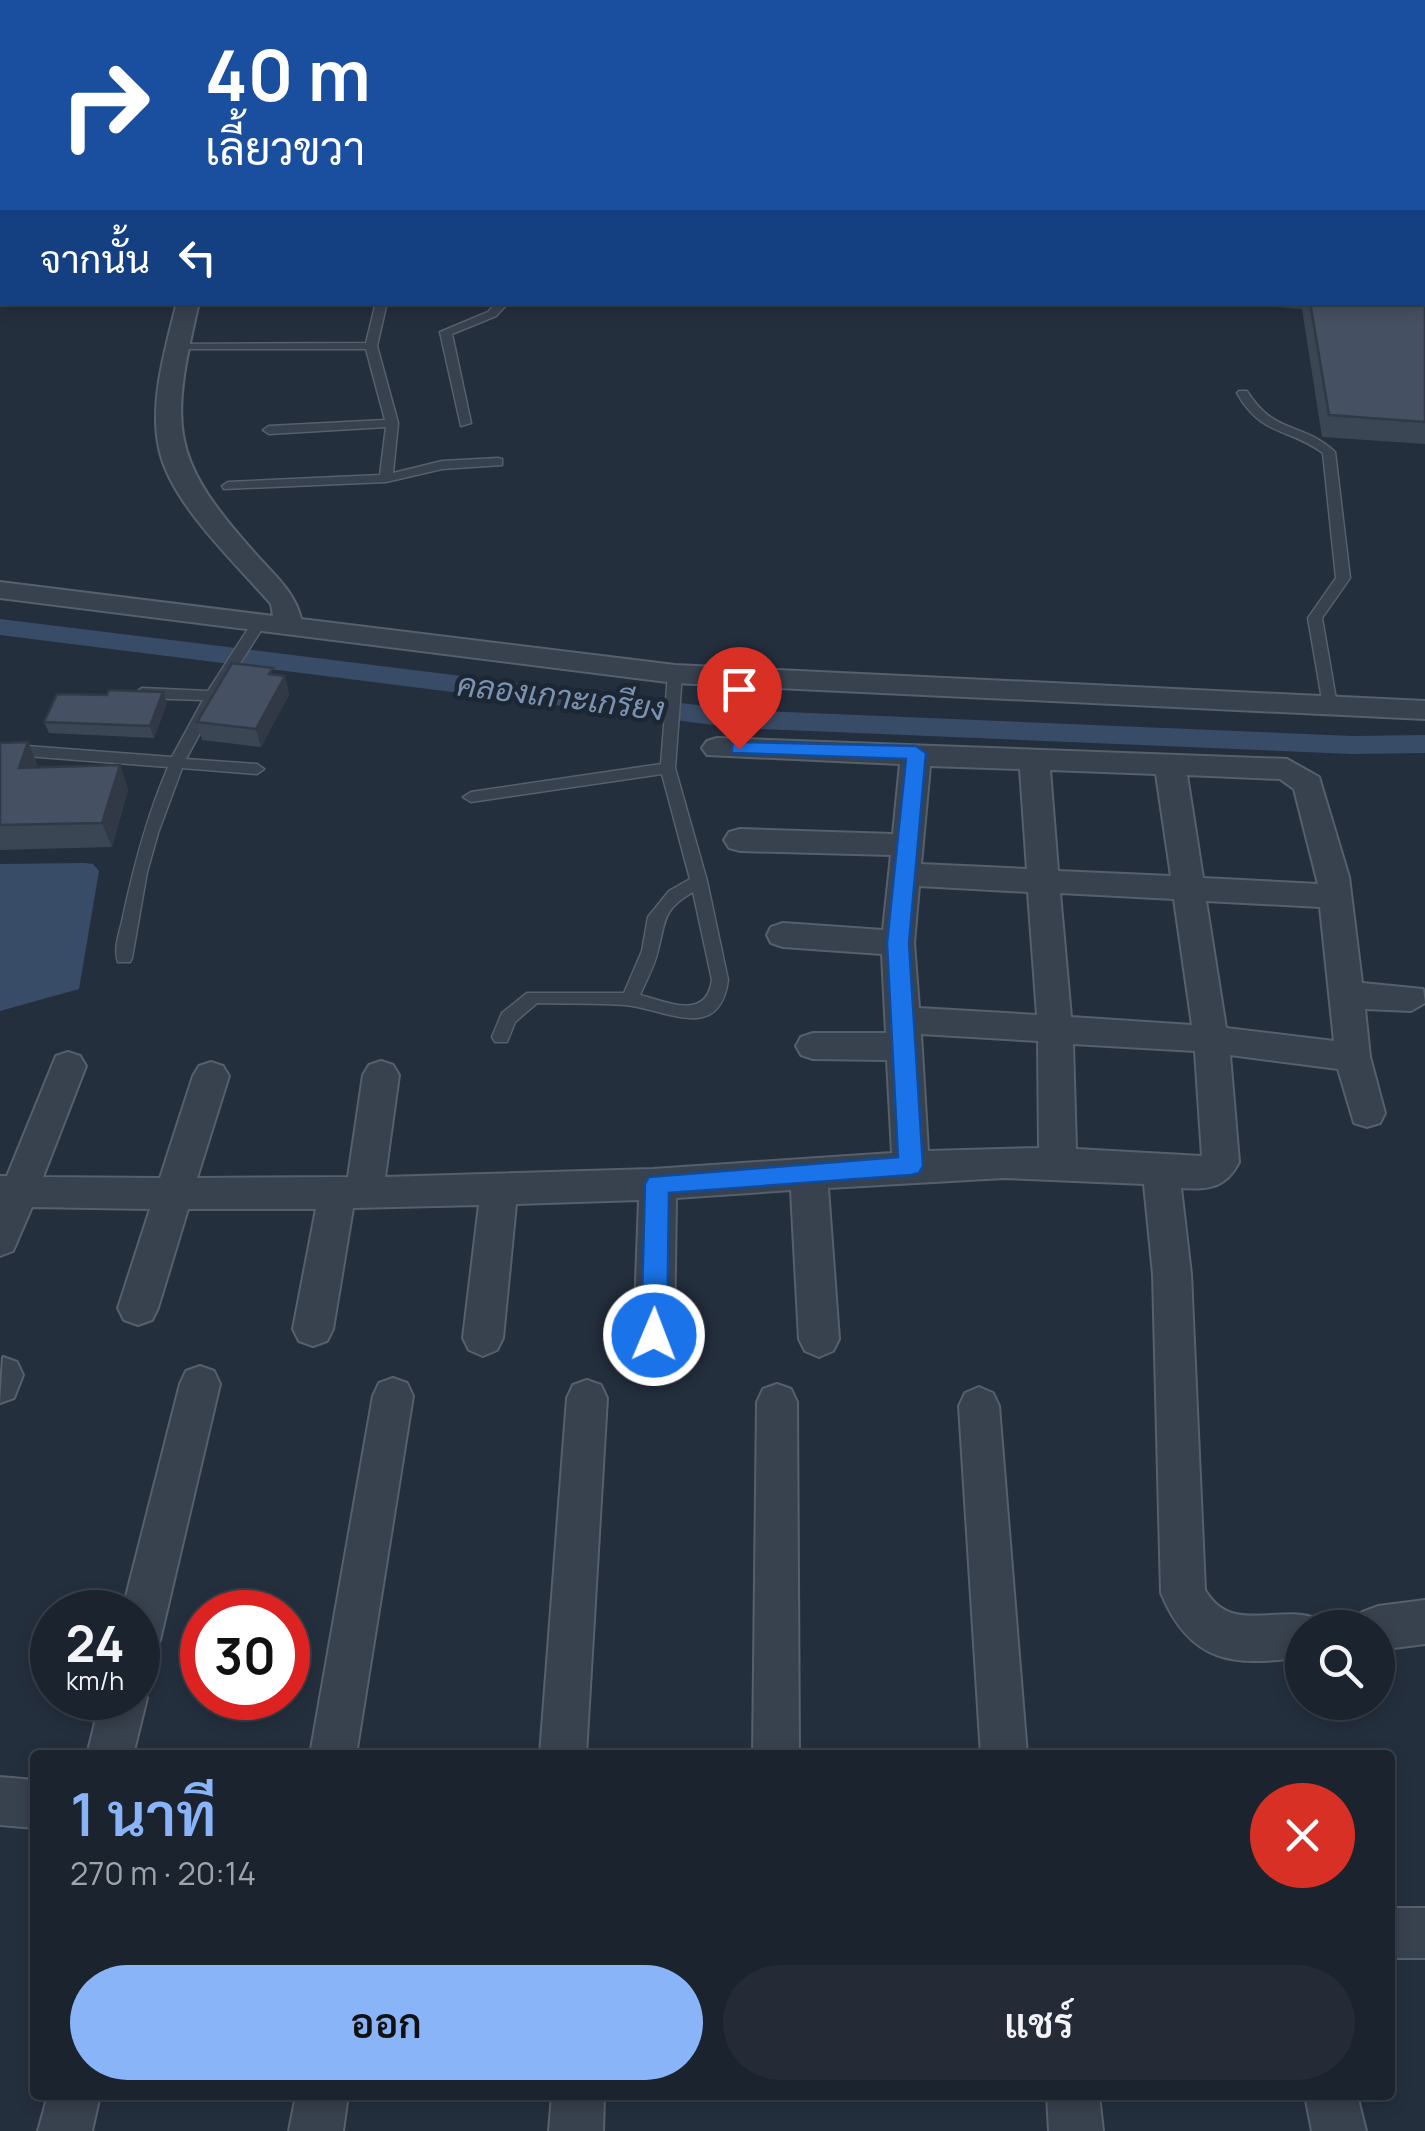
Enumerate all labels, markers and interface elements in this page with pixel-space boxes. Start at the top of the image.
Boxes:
text: 40 m [205,26,371,122]
icon: right [40,40,170,170]
text: เลี้ยวขวา [205,117,365,179]
icon: left [170,230,225,285]
text: จากนั้น [40,232,150,284]
pin [697,647,782,750]
water label: คลองเกาะเกรียง [455,661,667,731]
icon: arrive [712,662,767,717]
position arrow [602,1283,706,1387]
speed limit sign: 30 [180,1590,310,1720]
text: 24 [65,1609,125,1677]
map controls [1285,1610,1395,1720]
button: search [1285,1610,1395,1720]
text: km/h [66,1663,124,1698]
text: 1 นาที [70,1772,216,1854]
button: close [1250,1783,1355,1888]
text: 270 m · 20:14 [70,1851,256,1895]
button: ออก [70,1965,703,2080]
button: แชร์ [723,1965,1355,2080]

